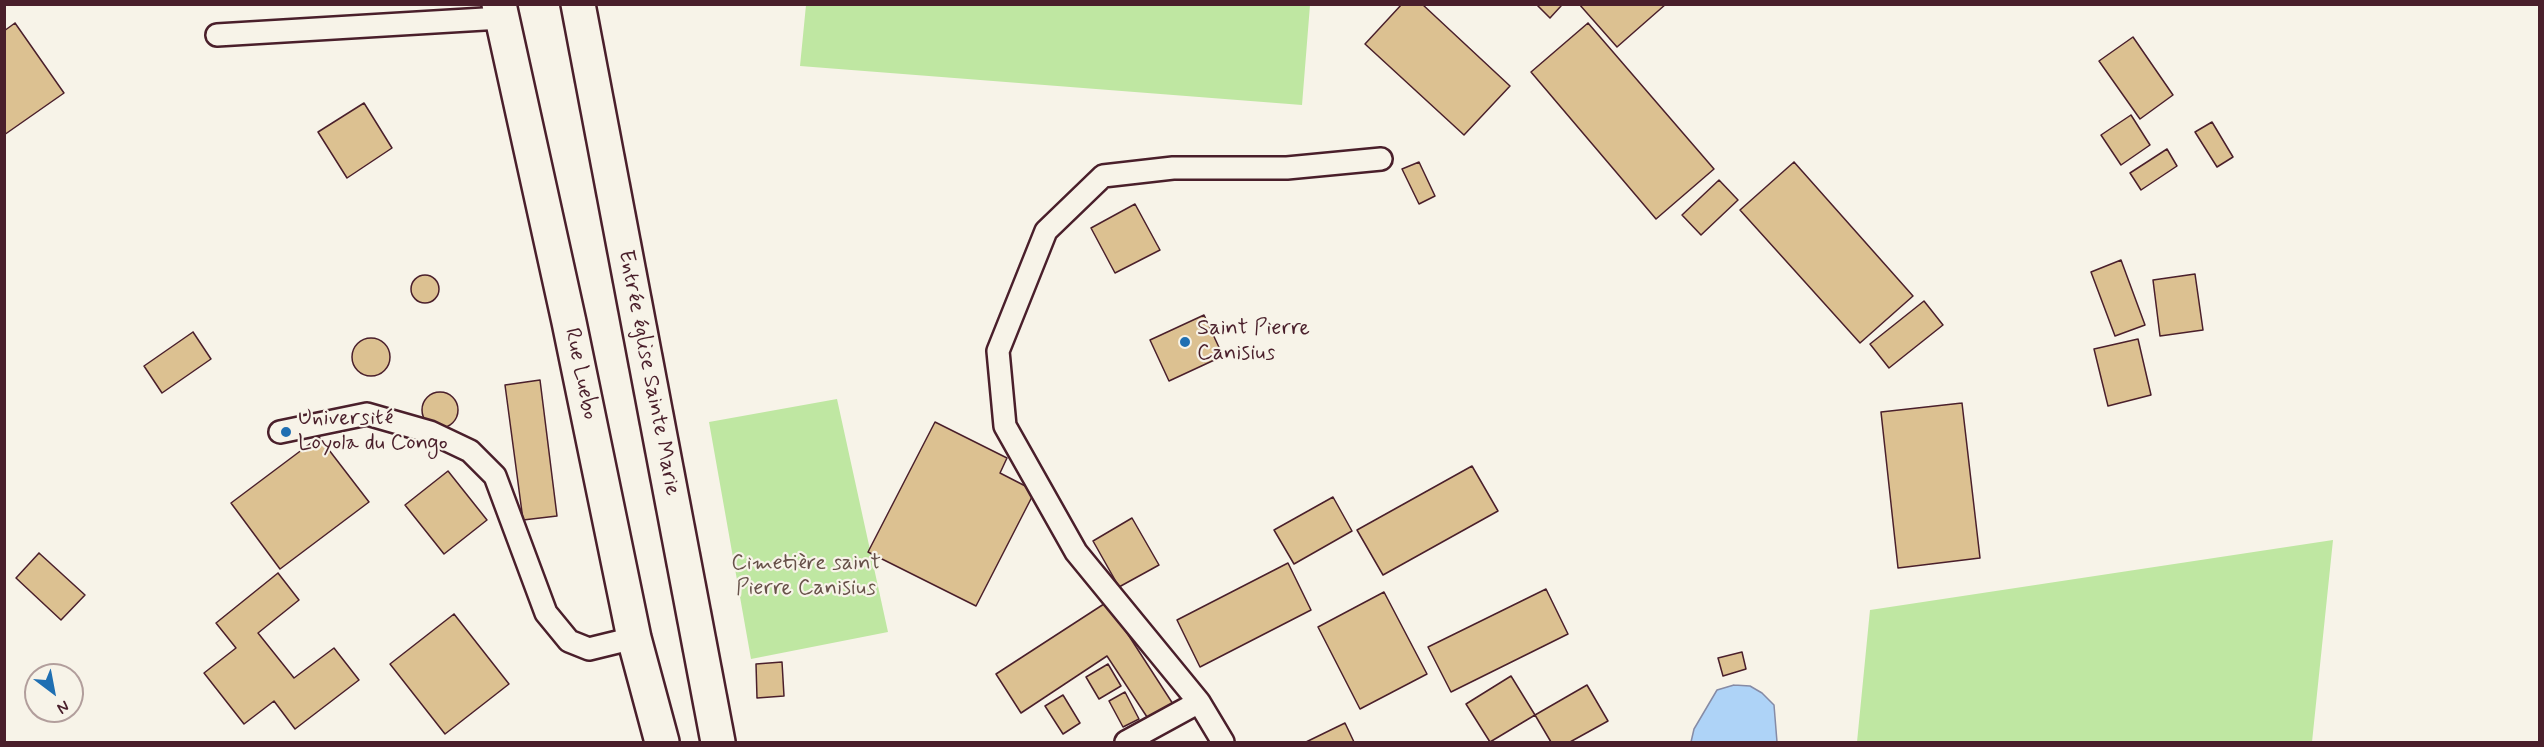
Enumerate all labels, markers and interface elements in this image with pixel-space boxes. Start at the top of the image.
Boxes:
street label: Entrée église Sainte Marie [611,248,685,498]
place label: Saint Pierre Canisius [1197,316,1310,368]
street label: Rue Luebo [557,326,603,422]
marker: Saint Pierre Canisius [1178,335,1192,349]
place label: Université Loyola du Congo [298,406,448,458]
marker: Université Loyola du Congo [279,425,293,439]
park label: Cimetière saint Pierre Canisius [731,551,881,602]
north arrow [24,663,84,723]
text: N [53,695,73,719]

